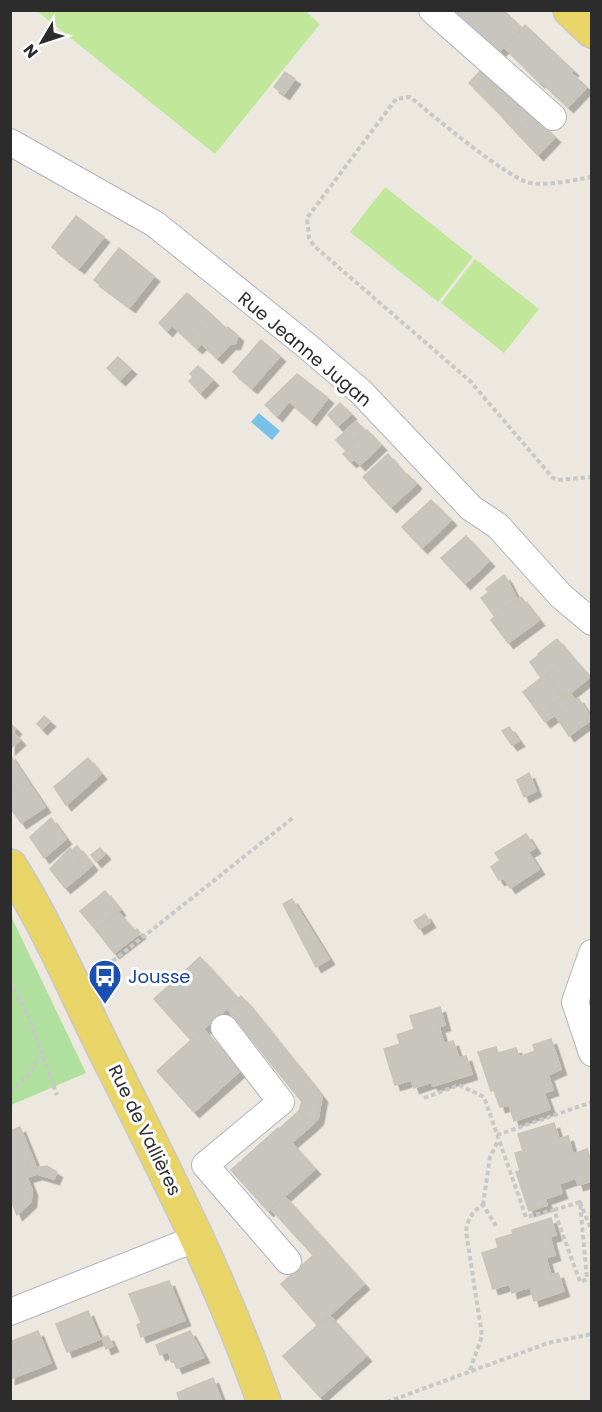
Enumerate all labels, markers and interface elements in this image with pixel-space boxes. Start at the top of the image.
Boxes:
north arrow [12,12,72,72]
text: N [18,39,43,63]
street label: Rue Jeanne Jugan [233,286,377,412]
bus stop icon: Jousse [87,958,123,1005]
place label: Jousse [128,964,191,989]
street label: Rue de Vallières [103,1060,187,1200]

